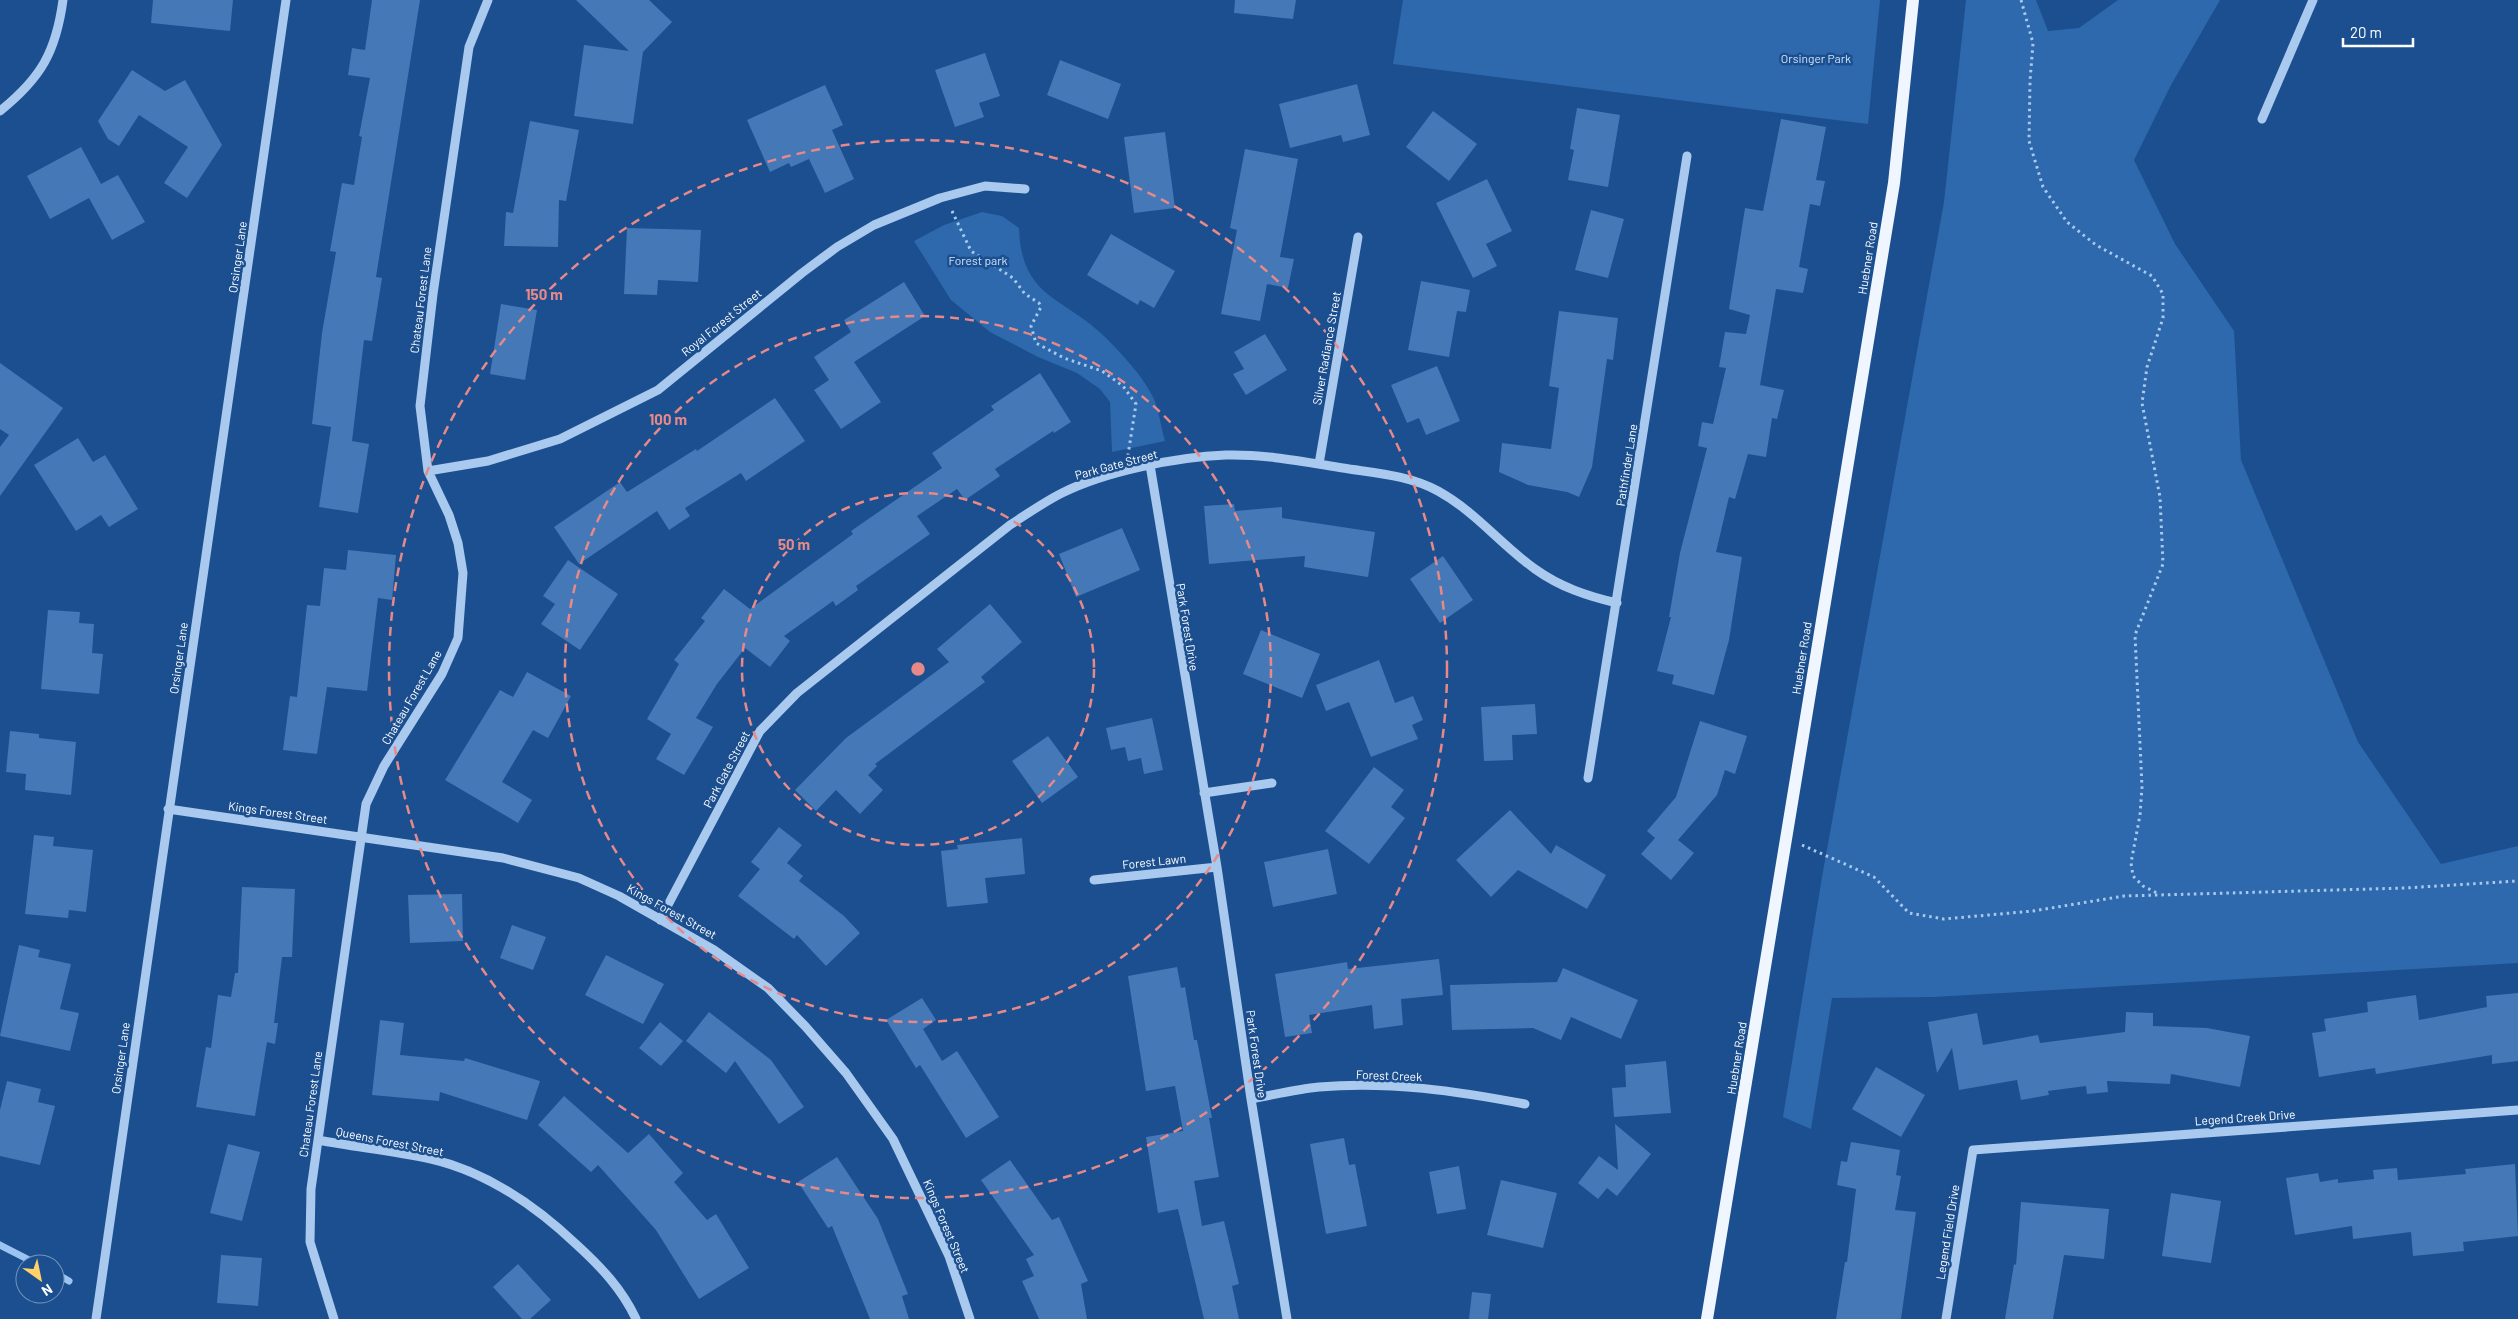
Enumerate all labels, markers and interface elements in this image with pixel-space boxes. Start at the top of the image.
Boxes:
scale bar [2343,15,2413,47]
text: 20 m [2350,23,2382,41]
park label: Orsinger Park [1781,51,1851,65]
street label: Orsinger Lane [225,220,249,294]
street label: Huebner Road [1854,221,1880,295]
street label: Chateau Forest Lane [407,246,433,354]
park label: Forest park [948,253,1008,267]
text: 150 m [525,285,563,303]
street label: Royal Forest Street [678,285,764,359]
street label: Silver Radiance Street [1309,290,1343,406]
text: 100 m [649,410,687,428]
street label: Pathfinder Lane [1613,423,1639,507]
street label: Park Gate Street [1073,446,1159,482]
text: 50 m [778,535,810,553]
street label: Park Forest Drive [1174,582,1202,672]
street label: Orsinger Lane [166,621,190,695]
street label: Huebner Road [1788,621,1814,695]
street label: Chateau Forest Lane [378,647,444,747]
centre of rings [909,660,927,678]
street label: Park Gate Street [700,728,752,810]
street label: Kings Forest Street [227,798,329,826]
street label: Forest Lawn [1121,851,1187,871]
street label: Kings Forest Street [625,881,719,941]
street label: Park Forest Drive [1244,1009,1270,1099]
street label: Orsinger Lane [108,1021,132,1095]
street label: Huebner Road [1723,1021,1749,1095]
street label: Chateau Forest Lane [296,1050,324,1158]
street label: Forest Creek [1356,1067,1422,1083]
street label: Legend Creek Drive [2194,1106,2296,1128]
street label: Queens Forest Street [335,1124,445,1158]
street label: Kings Forest Street [921,1177,973,1275]
street label: Legend Field Drive [1933,1183,1961,1281]
north arrow [15,1254,65,1304]
text: N [39,1281,56,1300]

